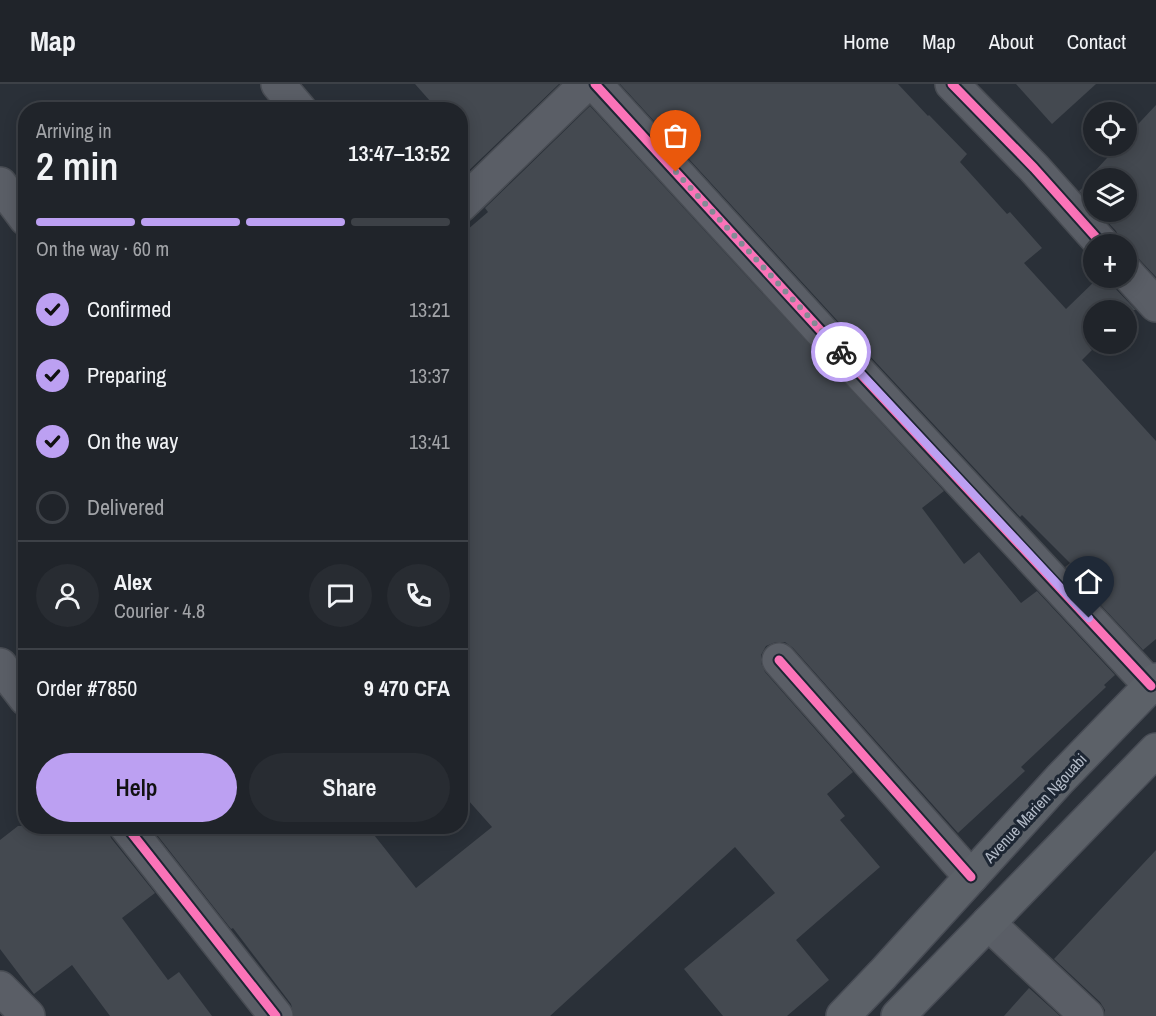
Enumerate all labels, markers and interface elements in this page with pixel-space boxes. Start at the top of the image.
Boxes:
text: Map [30,22,76,60]
text: Home [843,27,889,56]
text: Map [922,27,956,56]
text: About [989,27,1034,56]
text: Contact [1067,27,1126,56]
map controls [1083,102,1137,354]
button: locate [1083,102,1137,156]
pin [650,110,701,172]
text: Arriving in [36,117,112,144]
icon: bag [659,119,692,152]
text: 13:47–13:52 [348,138,450,168]
text: 2 min [36,140,118,192]
button: layers [1083,168,1137,222]
button: + [1083,234,1137,288]
text: On the way · 60 m [36,235,169,262]
icon: check [36,293,69,326]
text: Confirmed [87,294,171,324]
text: 13:21 [409,296,450,323]
button: − [1083,300,1137,354]
courier [811,322,871,382]
icon: bike [825,336,858,369]
icon: check [36,359,69,392]
text: Preparing [87,360,166,390]
text: 13:37 [409,362,450,389]
icon: check [36,425,69,458]
text: On the way [87,426,178,456]
text: 13:41 [409,428,450,455]
text: Delivered [87,492,164,522]
pin [1063,556,1114,618]
button: person [36,564,99,627]
button: chat [309,564,372,627]
button: phone [387,564,450,627]
icon: home [1072,565,1105,598]
text: Alex [114,567,152,597]
text: Courier · 4.8 [114,597,205,624]
text: Order #7850 [36,673,137,703]
text: 9 470 CFA [364,673,450,703]
street label: Avenue Marien Ngouabi [978,749,1091,868]
button: Help [36,753,237,822]
button: Share [249,753,450,822]

